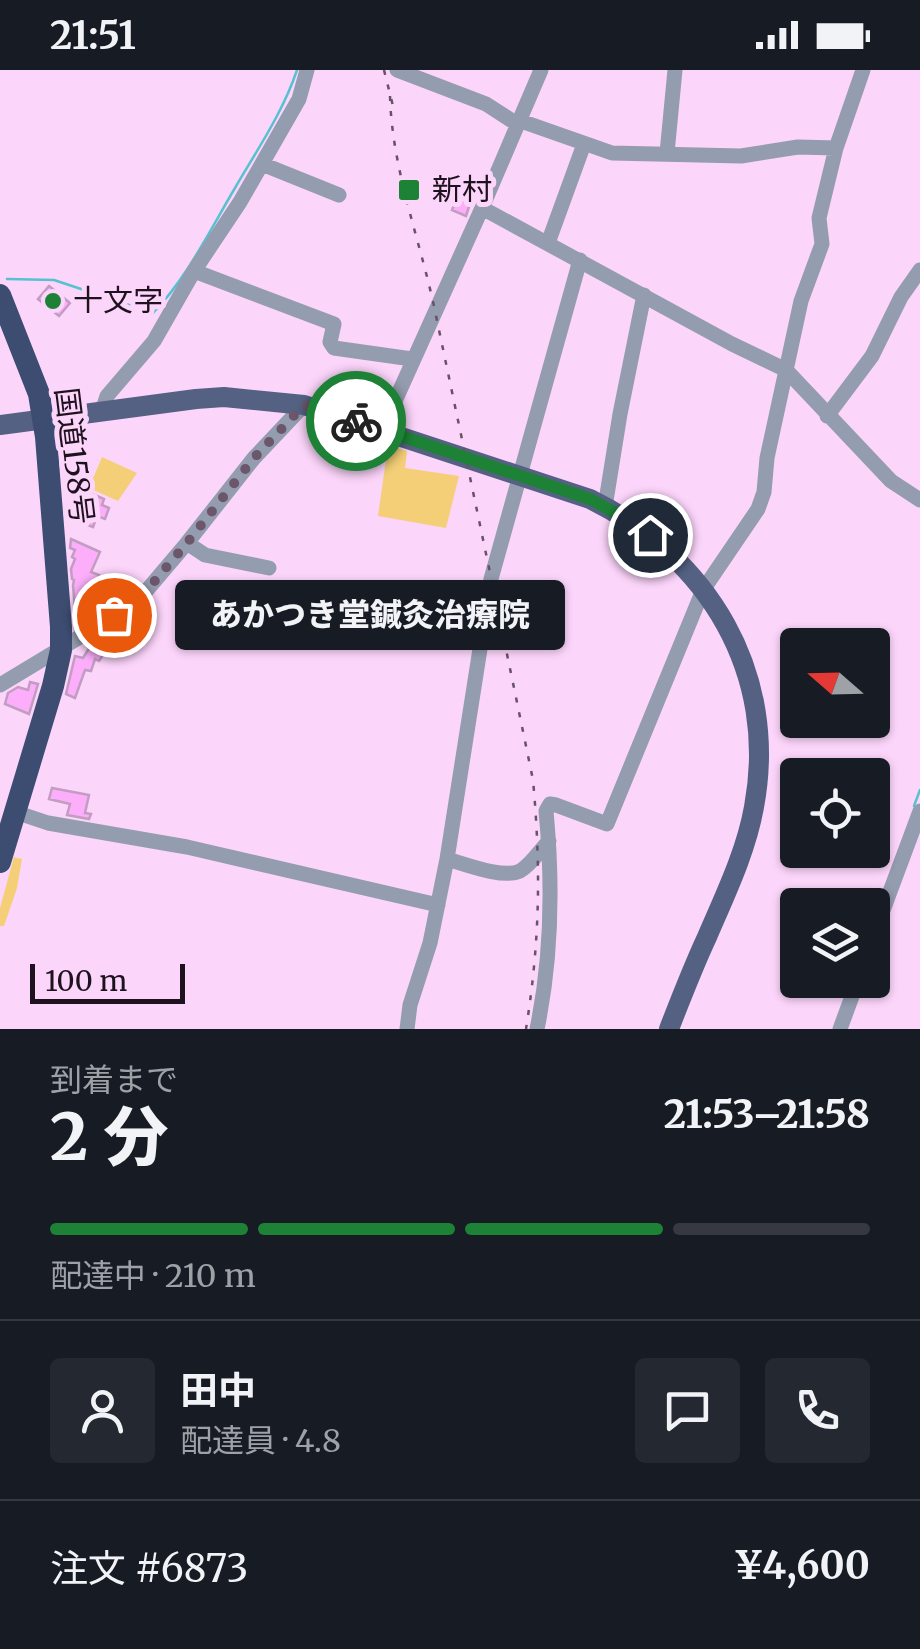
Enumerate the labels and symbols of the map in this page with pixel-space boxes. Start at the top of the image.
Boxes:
place label: 新村 [432,170,492,208]
marker: 新村 [396,177,422,203]
place label: 十文字 [73,281,163,319]
marker: 十文字 [42,290,64,312]
courier [306,371,406,471]
street label: 国道158号 [48,385,102,526]
pin [608,493,693,578]
pin [72,573,157,658]
callout: あかつき堂鍼灸治療院 [174,580,564,650]
north arrow [780,628,890,738]
scale bar [30,959,185,1004]

